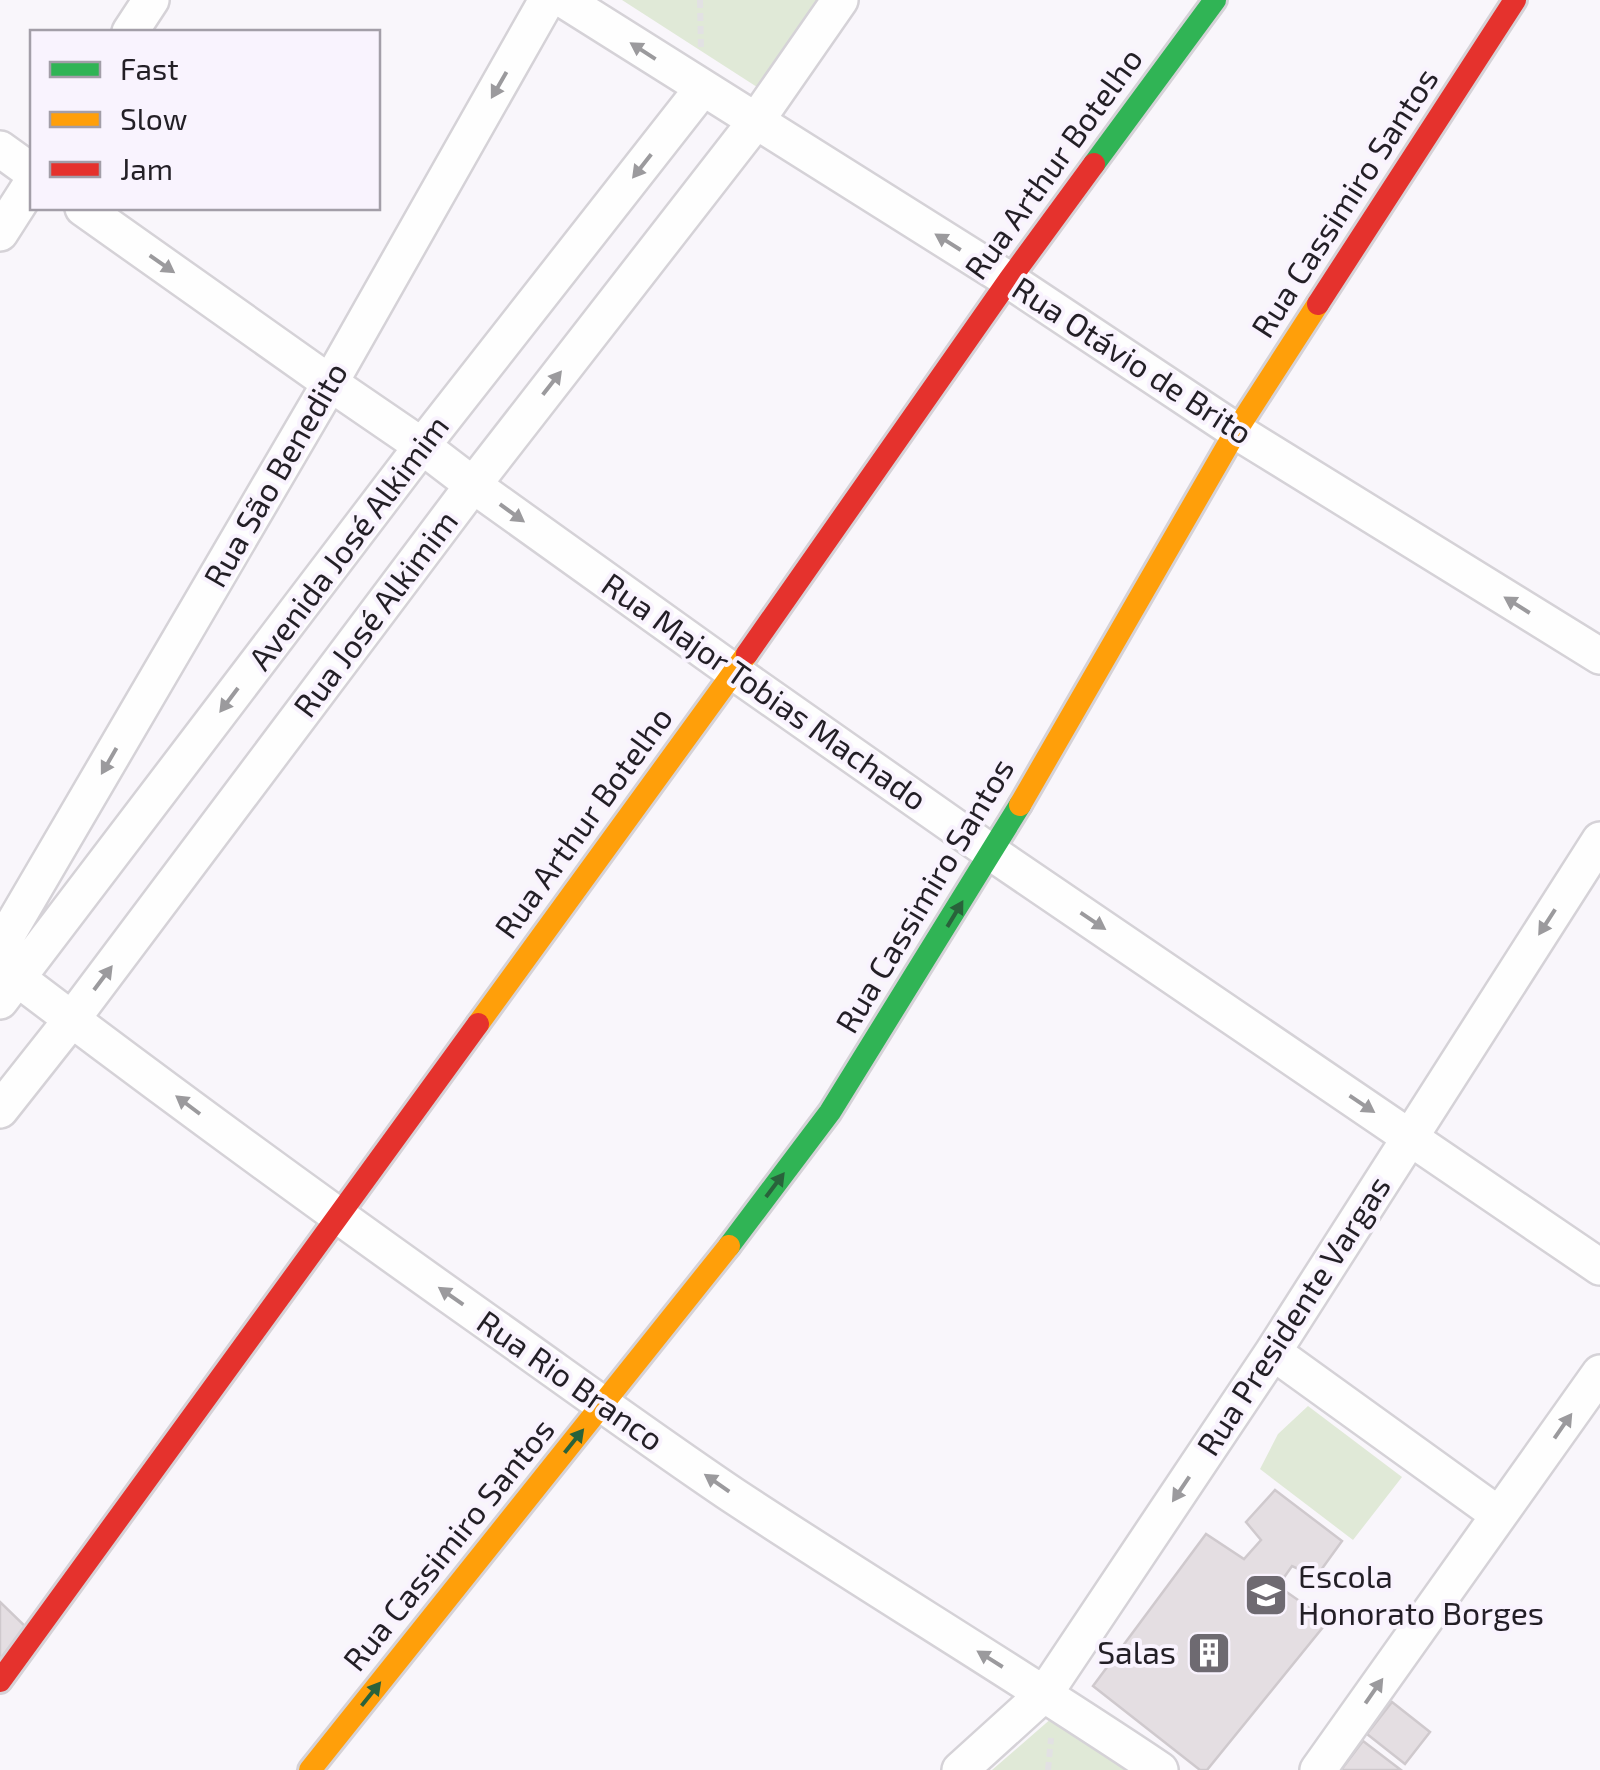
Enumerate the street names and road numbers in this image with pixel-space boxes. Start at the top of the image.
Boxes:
street label: Rua Arthur Botelho [956,40,1149,286]
street label: Rua Cassimiro Santos [1242,60,1445,344]
street label: Rua Otávio de Brito [1006,268,1260,451]
street label: Rua São Benedito [195,355,354,593]
street label: Avenida José Alkimim [239,407,455,676]
street label: Rua José Alkimim [284,502,464,723]
street label: Rua Major Tobias Machado [595,564,935,818]
street label: Rua Arthur Botelho [486,699,679,945]
street label: Rua Cassimiro Santos [826,751,1020,1039]
street label: Rua Presidente Vargas [1188,1168,1397,1462]
street label: Rua Rio Branco [471,1301,671,1457]
street label: Rua Cassimiro Santos [334,1410,561,1677]

